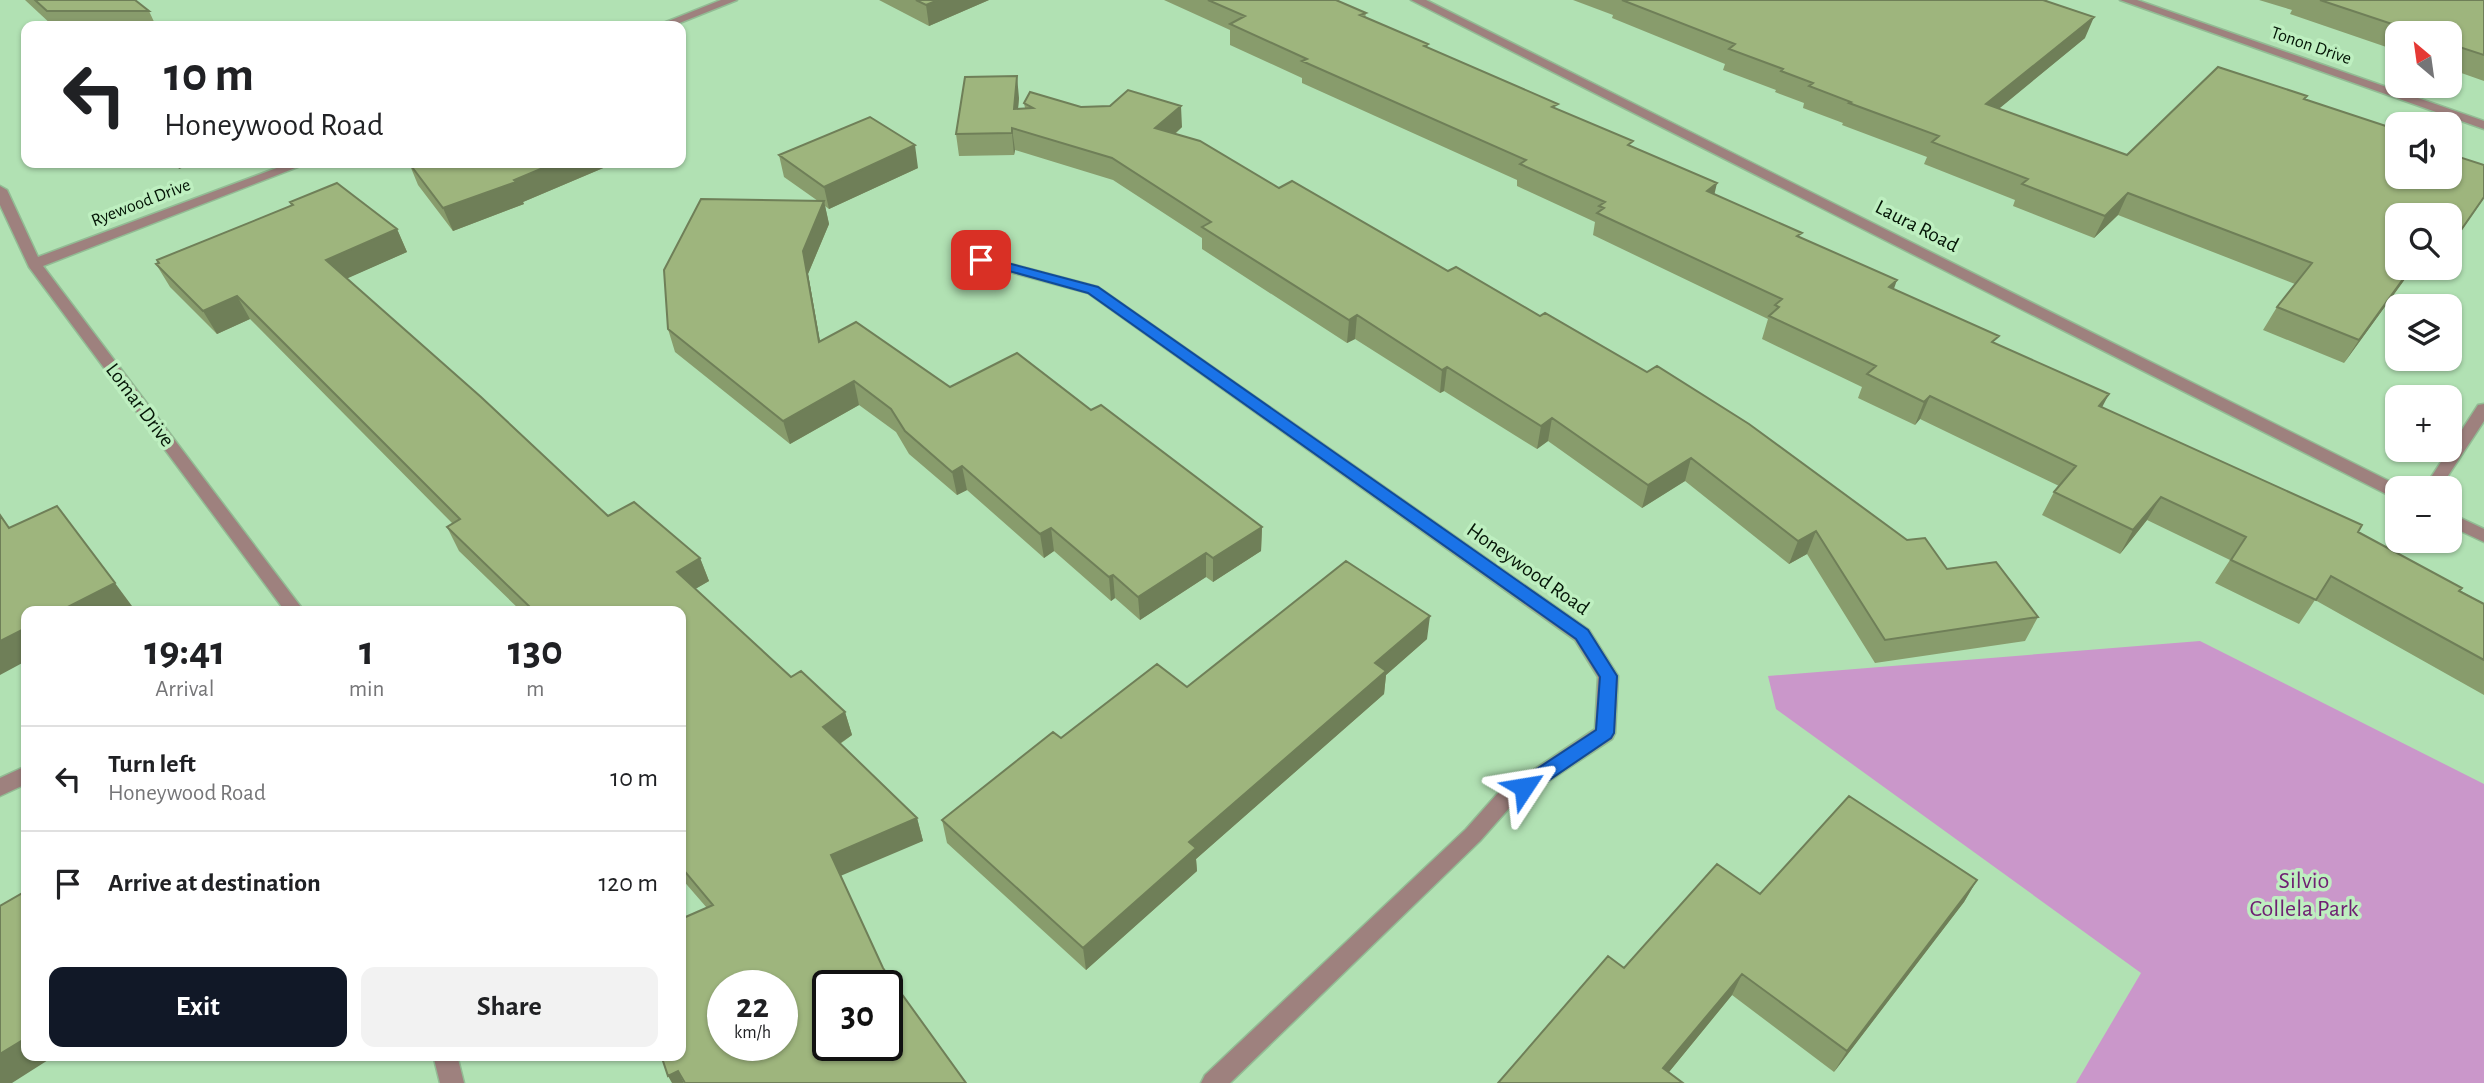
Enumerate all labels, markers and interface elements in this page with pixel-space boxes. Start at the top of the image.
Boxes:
north arrow [2385,21,2462,98]
map controls [2385,21,2462,553]
street label: Tonon Drive [2268,24,2354,68]
icon: left [49,49,140,140]
text: 10 m [164,51,254,100]
text: Honeywood Road [164,109,384,141]
button: sound [2385,112,2462,189]
street label: Ryewood Drive [89,176,193,230]
street label: Laura Road [1872,196,1962,256]
button: search [2385,203,2462,280]
pin [951,230,1011,290]
icon: arrive [962,241,1000,279]
button: layers [2385,294,2462,371]
street label: Lomar Drive [102,359,178,451]
button: + [2385,385,2462,462]
button: − [2385,476,2462,553]
street label: Honeywood Road [1463,519,1593,619]
text: 19:41 [144,630,225,672]
text: 1 [359,630,374,672]
text: 130 [508,630,563,672]
text: Arrival [155,678,214,701]
text: min [349,678,385,701]
text: m [526,678,544,701]
position arrow [1487,750,1561,824]
text: Turn left [108,751,196,777]
icon: left [49,760,87,798]
text: 10 m [610,765,658,791]
text: Honeywood Road [108,782,266,805]
icon: arrive [49,865,87,903]
park label: Silvio Collela Park [2249,869,2359,921]
text: Arrive at destination [108,870,321,896]
text: 120 m [598,870,658,896]
button: Exit [49,967,347,1047]
button: Share [361,967,658,1047]
speed limit sign: 30 [812,970,903,1061]
text: 22 [736,989,769,1024]
text: km/h [734,1024,771,1042]

